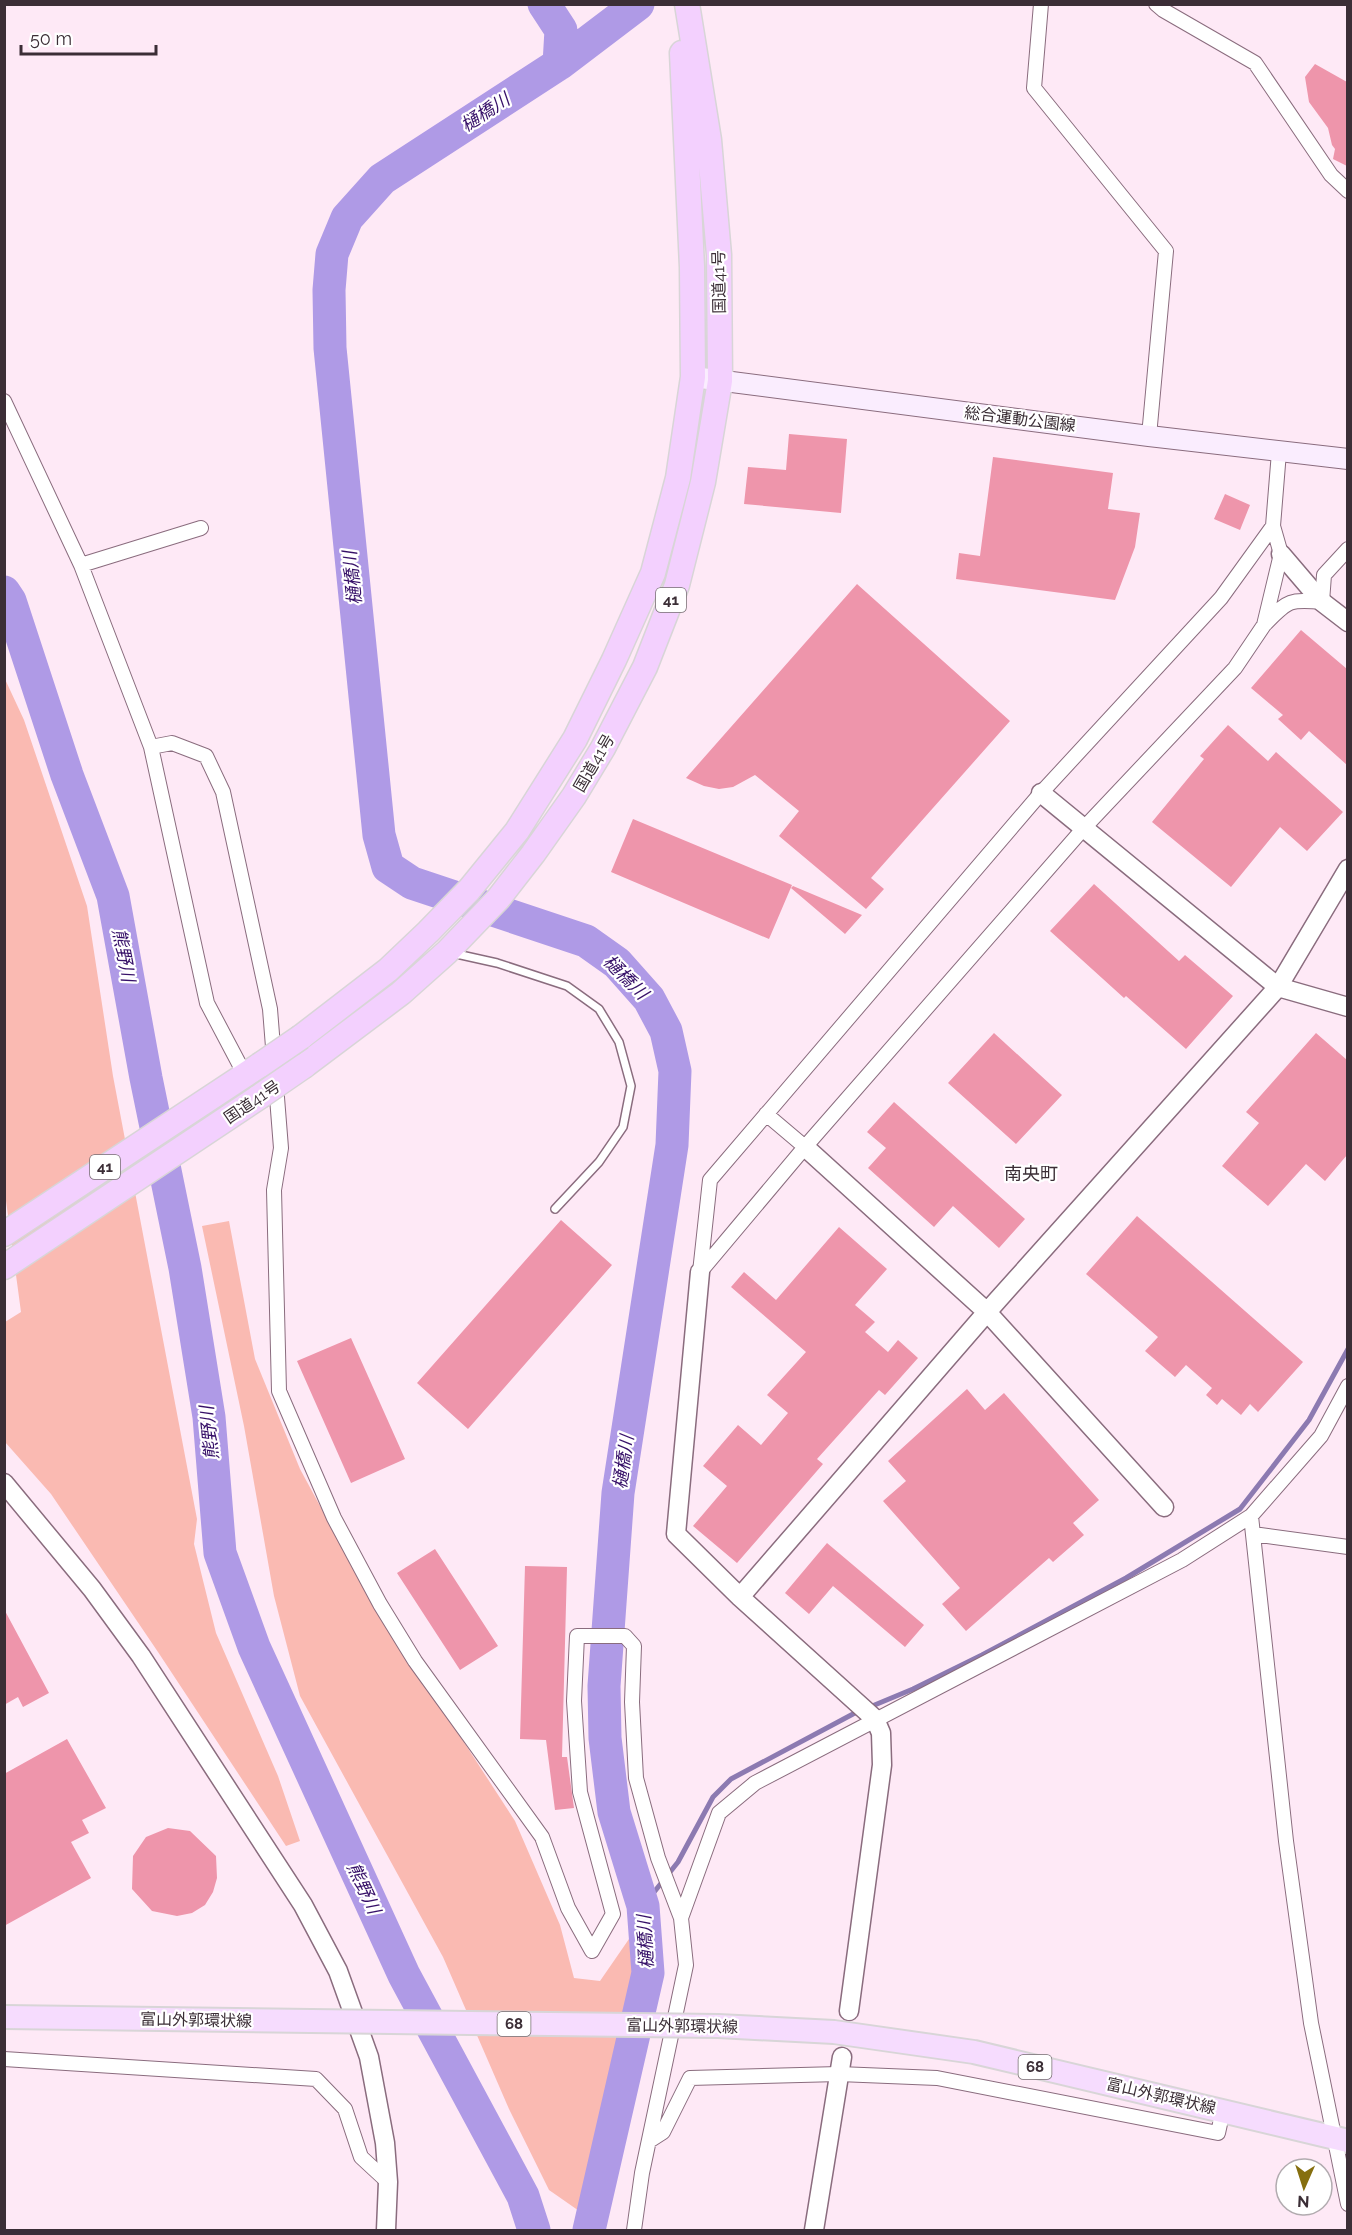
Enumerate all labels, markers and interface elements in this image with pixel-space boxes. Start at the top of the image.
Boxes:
scale bar [21,18,156,56]
text: 50 m [30,28,72,49]
water label: 樋橋川 [457,87,515,136]
street label: 国道41号 [709,250,729,314]
street label: 総合運動公園線 [963,403,1077,435]
water label: 樋橋川 [339,548,365,606]
road number: 41 [656,588,686,612]
street label: 国道41号 [570,731,618,795]
water label: 熊野川 [109,926,140,985]
water label: 樋橋川 [599,950,654,1005]
street label: 国道41号 [220,1076,284,1128]
road number: 41 [90,1155,120,1179]
district label: 南央町 [1004,1163,1058,1184]
water label: 熊野川 [196,1403,222,1461]
water label: 樋橋川 [609,1432,637,1490]
water label: 熊野川 [343,1859,386,1919]
water label: 樋橋川 [633,1912,657,1970]
street label: 富山外郭環状線 [140,2010,252,2030]
road number: 68 [498,2012,530,2036]
street label: 富山外郭環状線 [626,2016,738,2036]
road number: 68 [1018,2055,1052,2079]
street label: 富山外郭環状線 [1104,2074,1218,2118]
north arrow [1274,2157,1334,2217]
text: N [1297,2192,1310,2211]

